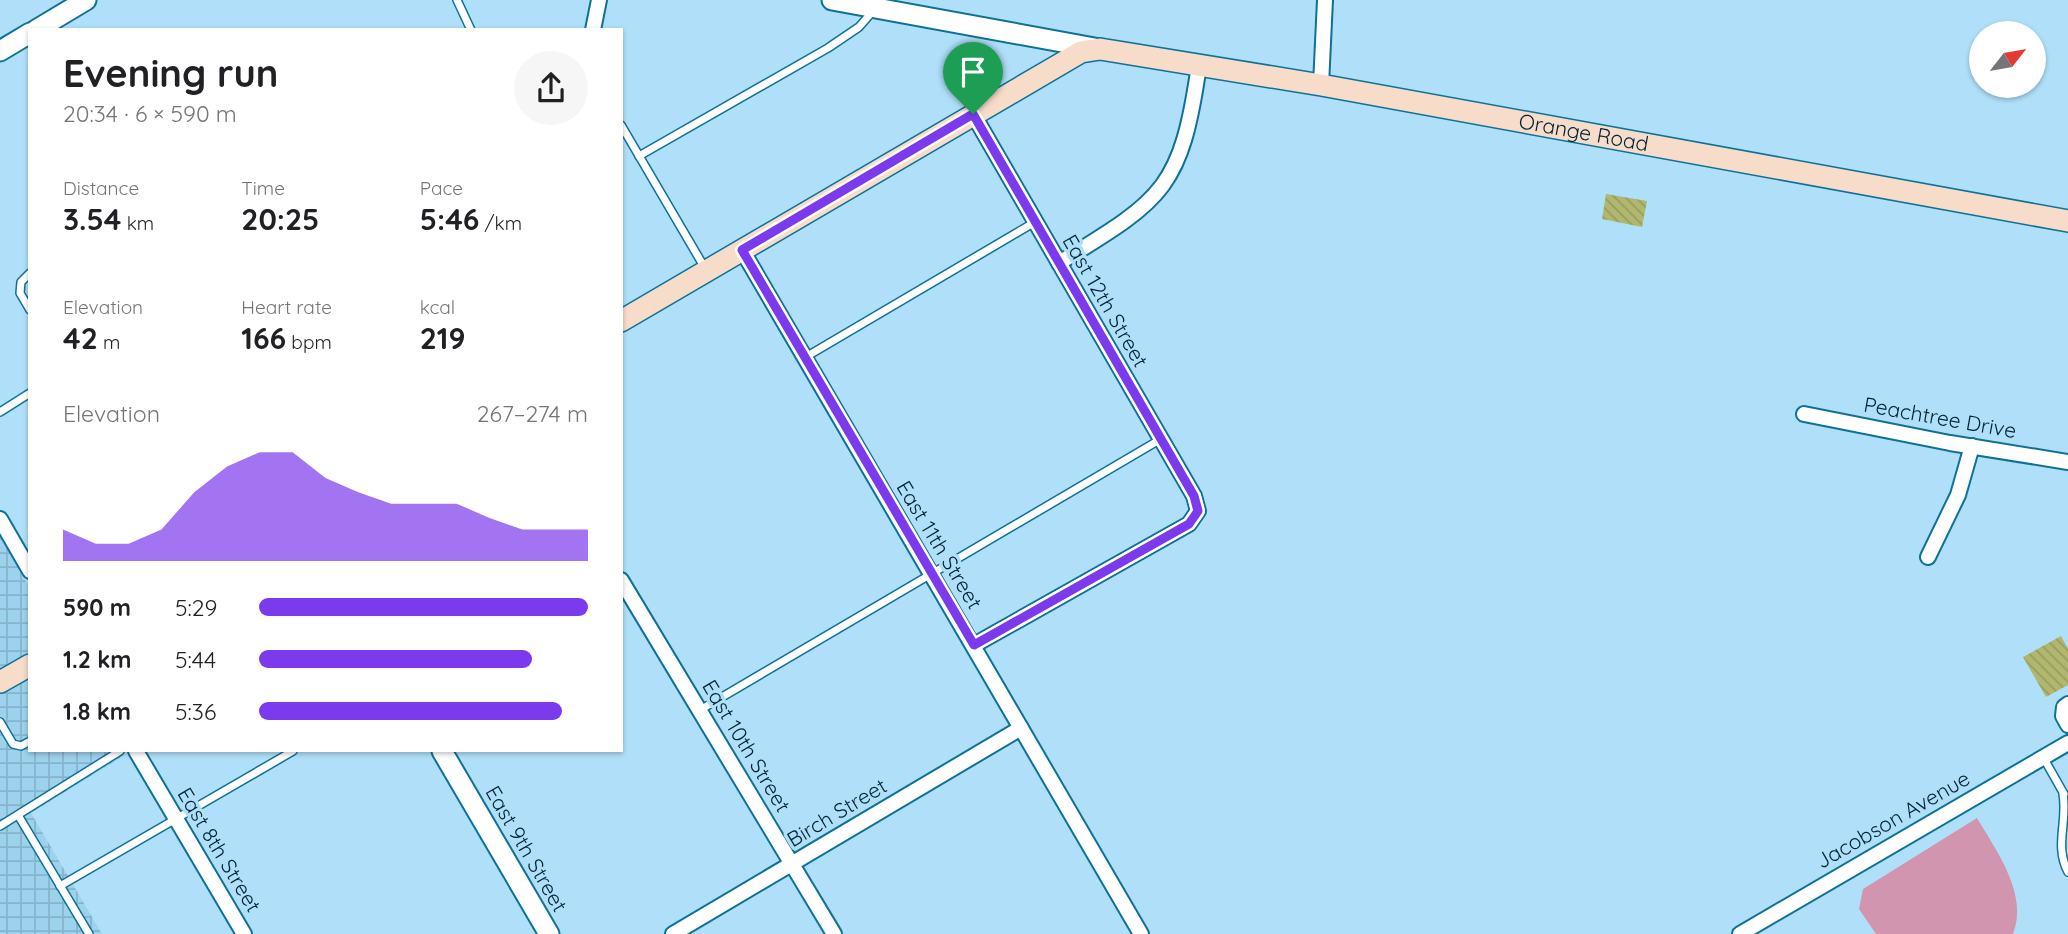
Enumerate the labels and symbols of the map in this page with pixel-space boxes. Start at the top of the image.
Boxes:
north arrow [1969,21,2046,98]
pin [943,42,1003,114]
street label: Orange Road [1517,107,1651,156]
street label: East 12th Street [1057,230,1154,371]
street label: Peachtree Drive [1862,391,2019,443]
street label: East 11th Street [891,476,988,613]
street label: East 10th Street [697,675,797,816]
street label: Jacobson Avenue [1811,765,1974,874]
street label: Birch Street [782,772,891,852]
street label: East 9th Street [480,781,573,916]
street label: East 8th Street [172,782,267,917]

